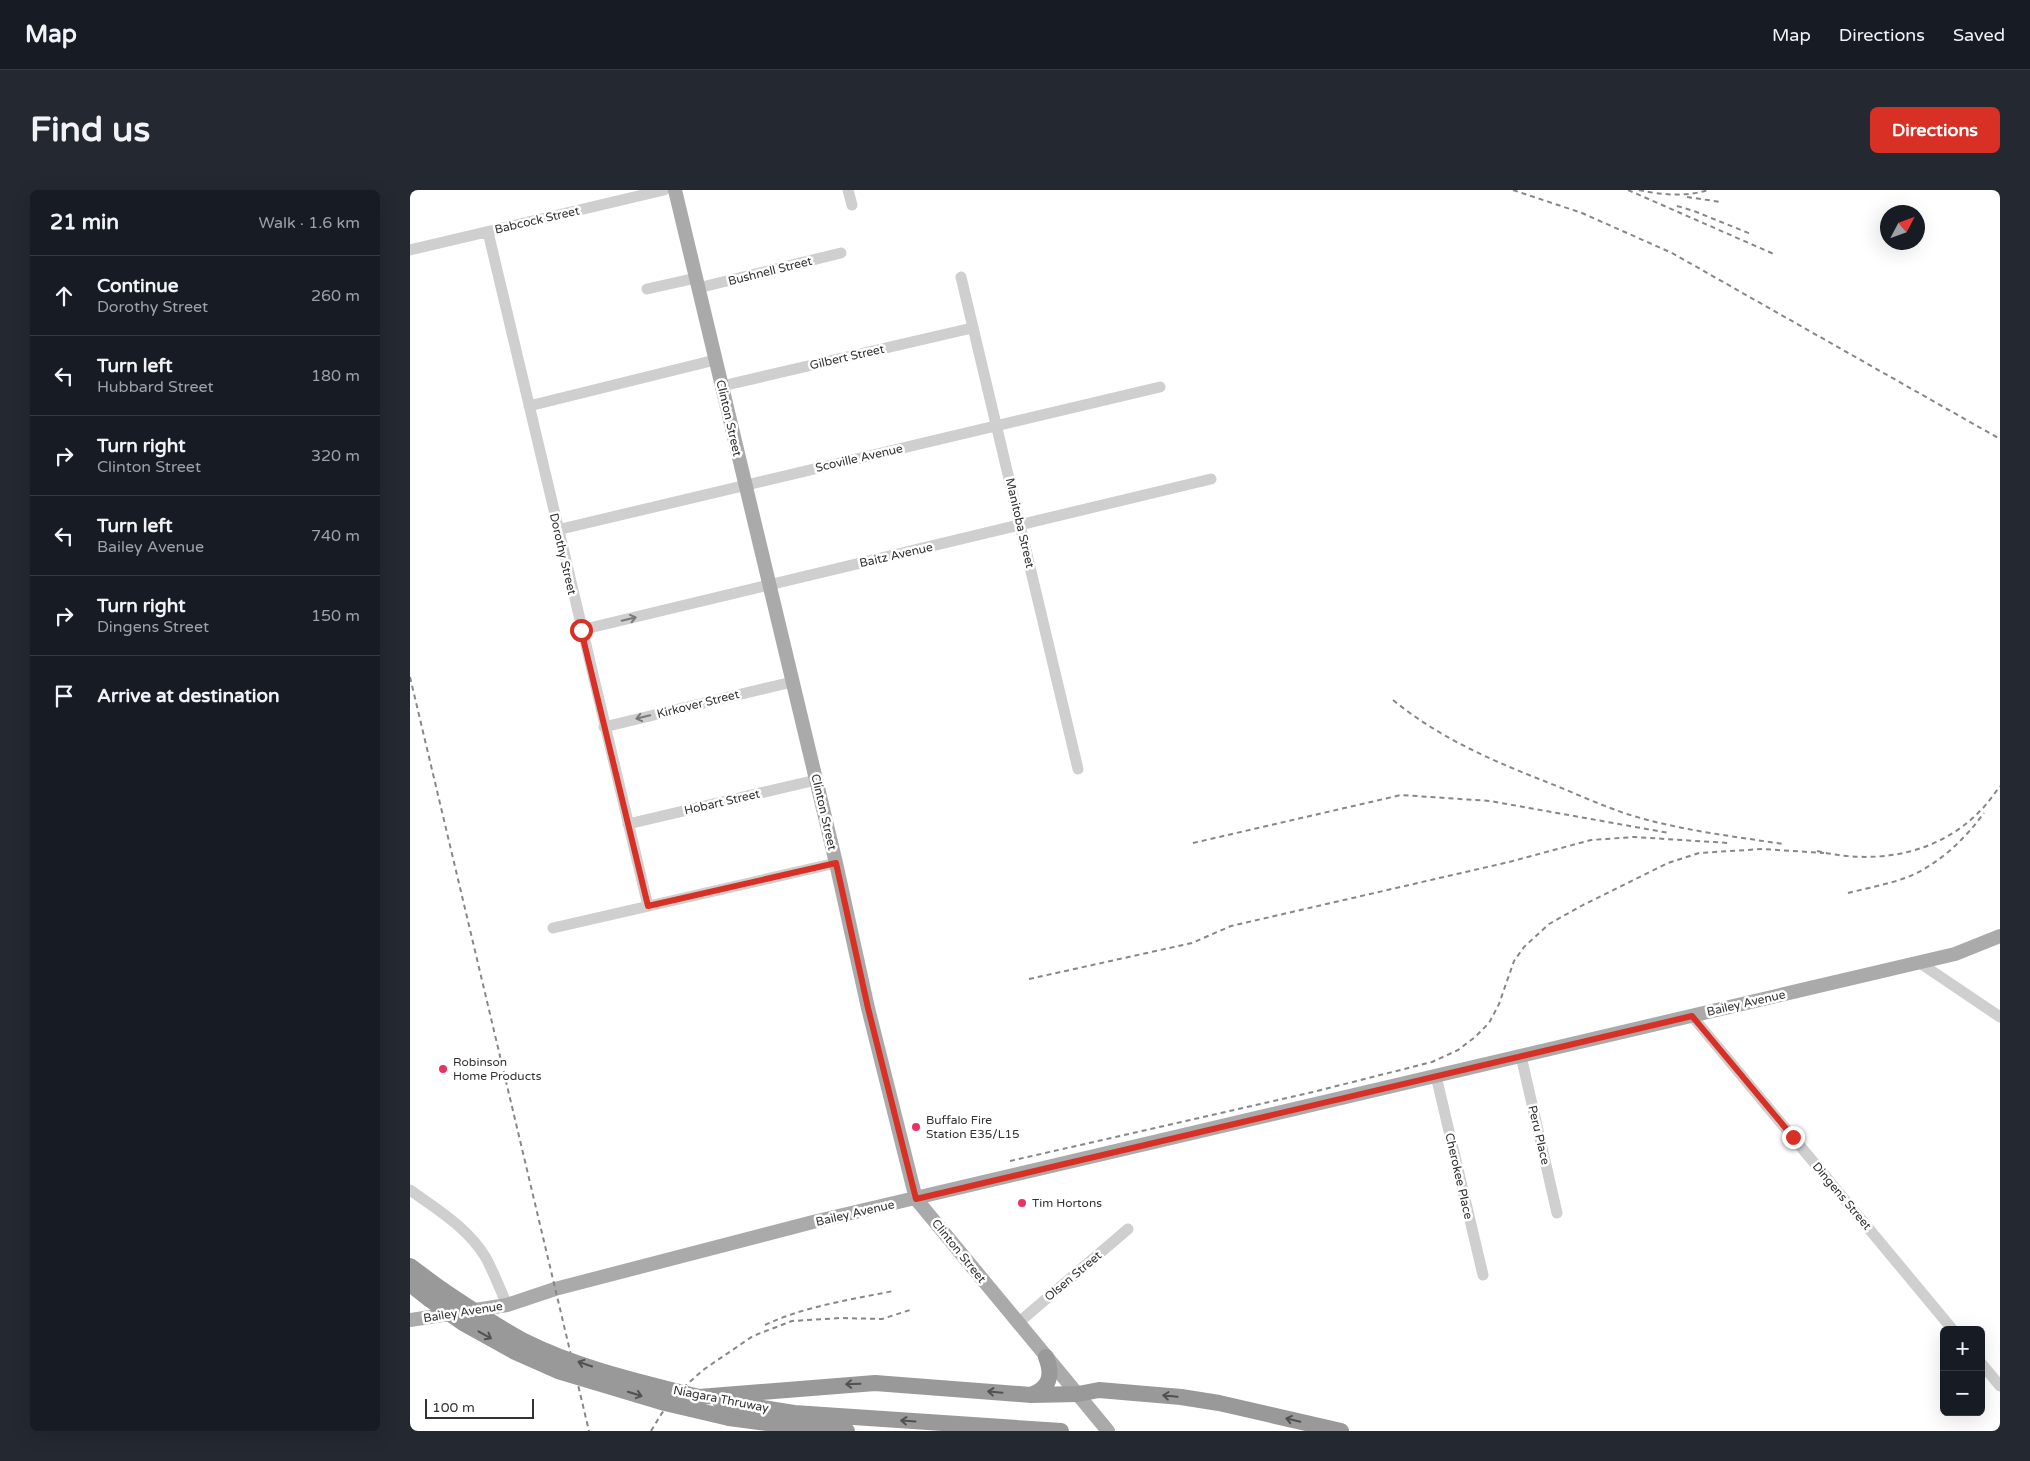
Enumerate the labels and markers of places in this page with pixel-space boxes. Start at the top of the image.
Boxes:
place label: Robinson Home Products [453,1055,542,1083]
marker: Robinson Home Products [437,1063,449,1075]
place label: Buffalo Fire Station E35/L15 [926,1113,1020,1141]
marker: Buffalo Fire Station E35/L15 [910,1121,922,1133]
place label: Tim Hortons [1032,1196,1102,1210]
marker: Tim Hortons [1016,1197,1028,1209]

